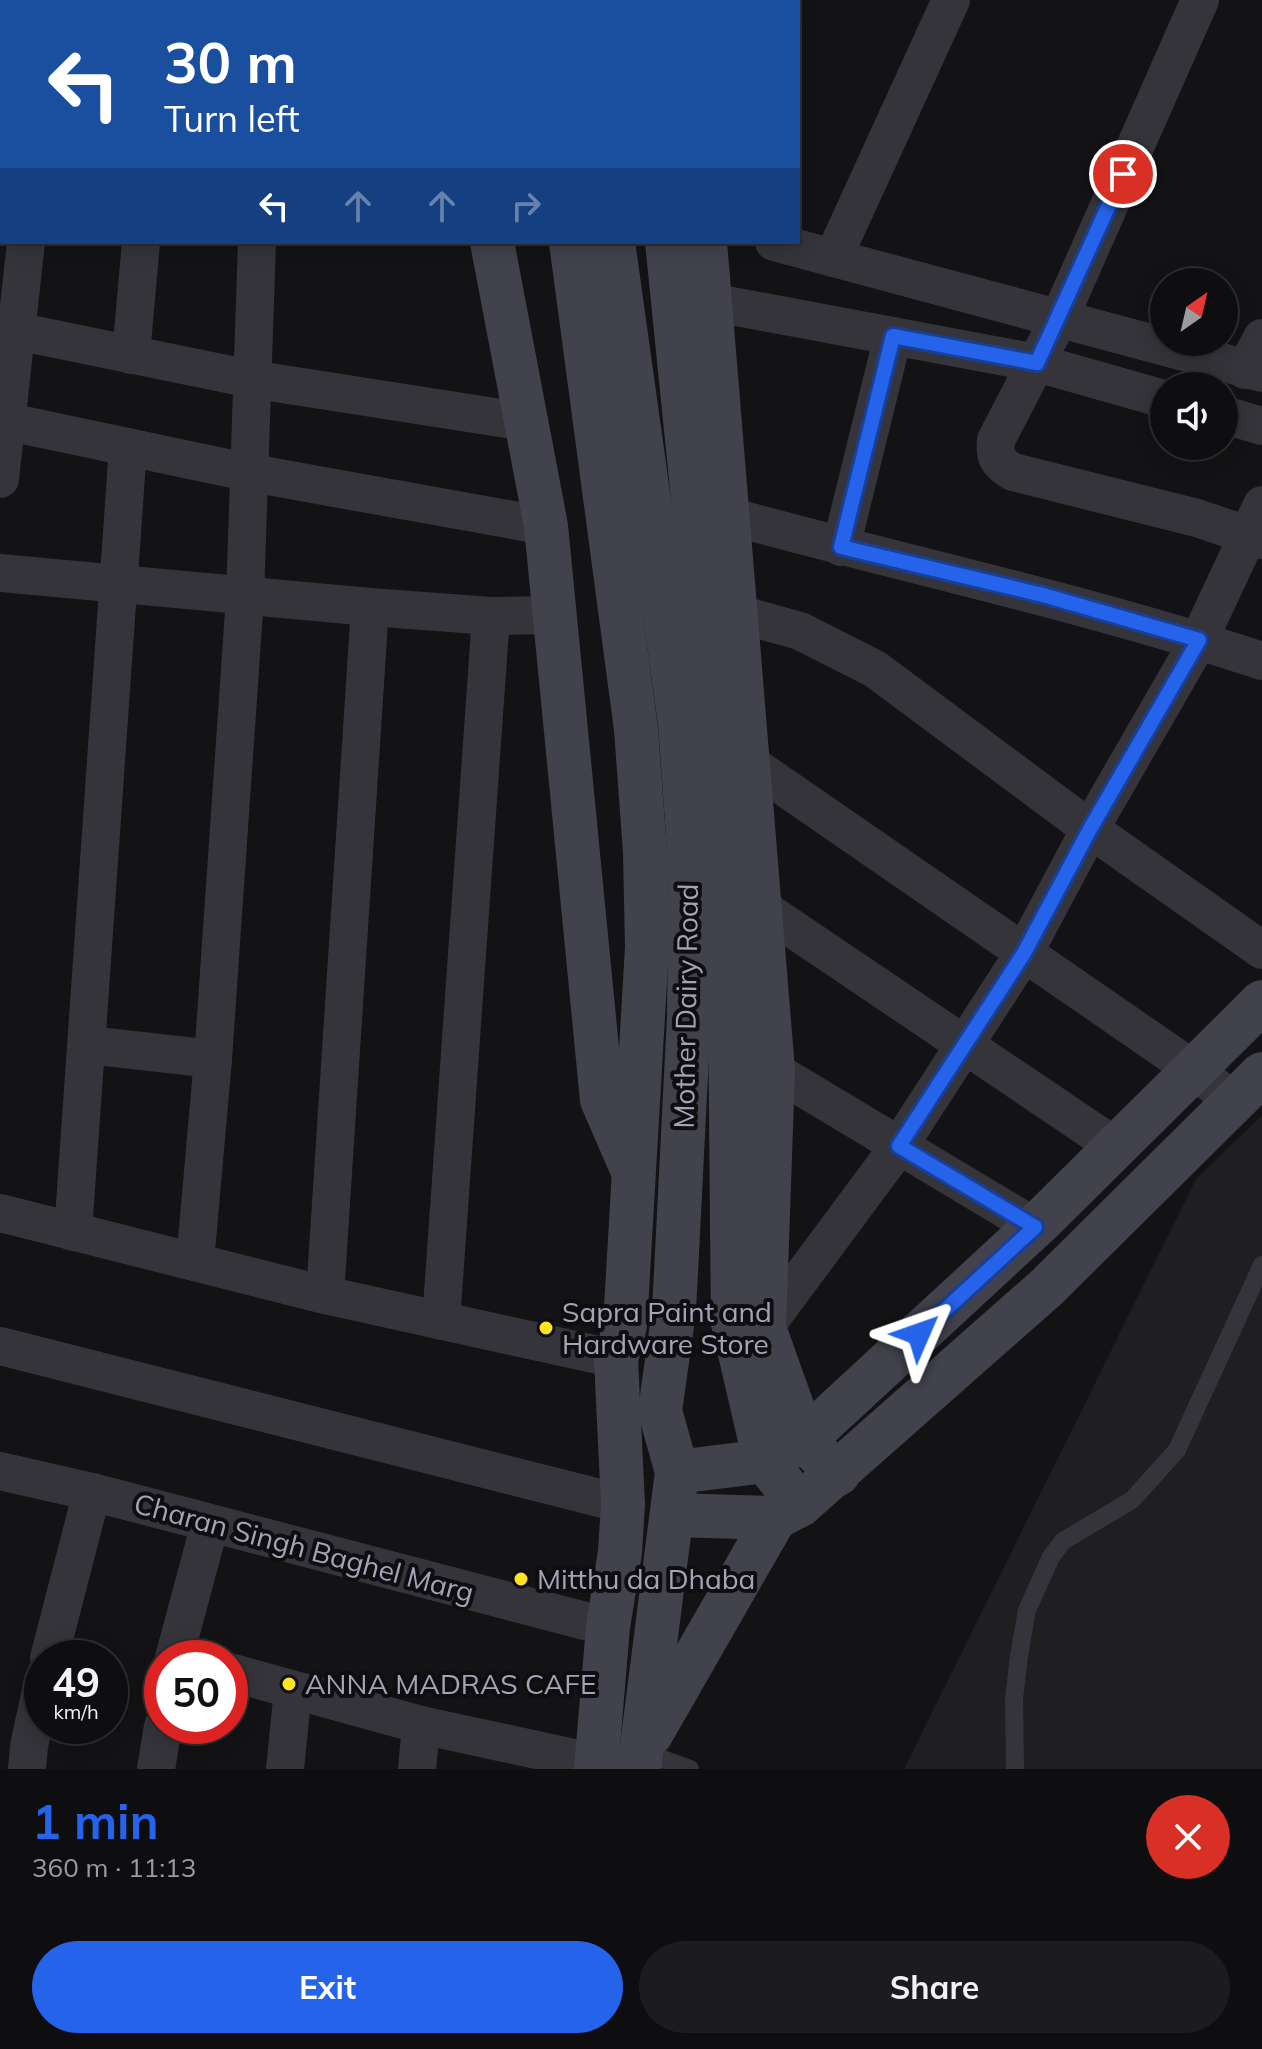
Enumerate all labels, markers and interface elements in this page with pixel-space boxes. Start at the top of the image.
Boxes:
text: 30 m [164,27,297,97]
icon: left [32,32,136,136]
text: Turn left [164,96,300,141]
pin [1089,140,1157,208]
icon: arrive [1101,152,1145,196]
icon: left [252,184,296,228]
icon: ahead [336,184,380,228]
icon: ahead [420,184,464,228]
icon: right [504,184,548,228]
north arrow [1150,268,1238,356]
map controls [1150,268,1238,460]
button: sound [1150,372,1238,460]
street label: Mother Dairy Road [666,883,705,1129]
position arrow [877,1292,961,1376]
place label: Sapra Paint and Hardware Store [562,1294,772,1361]
marker: Sapra Paint and Hardware Store [537,1319,555,1337]
street label: Charan Singh Baghel Marg [131,1485,478,1610]
place label: Mitthu da Dhaba [537,1561,755,1596]
marker: Mitthu da Dhaba [512,1570,530,1588]
speed limit sign: 50 [144,1640,248,1744]
text: 49 [52,1657,100,1707]
place label: ANNA MADRAS CAFE [305,1666,596,1701]
marker: ANNA MADRAS CAFE [280,1675,298,1693]
text: km/h [53,1699,99,1724]
text: 1 min [32,1791,159,1851]
button: close [1146,1795,1230,1879]
text: 360 m · 11:13 [32,1851,196,1884]
button: Exit [32,1941,623,2033]
button: Share [639,1941,1230,2033]

